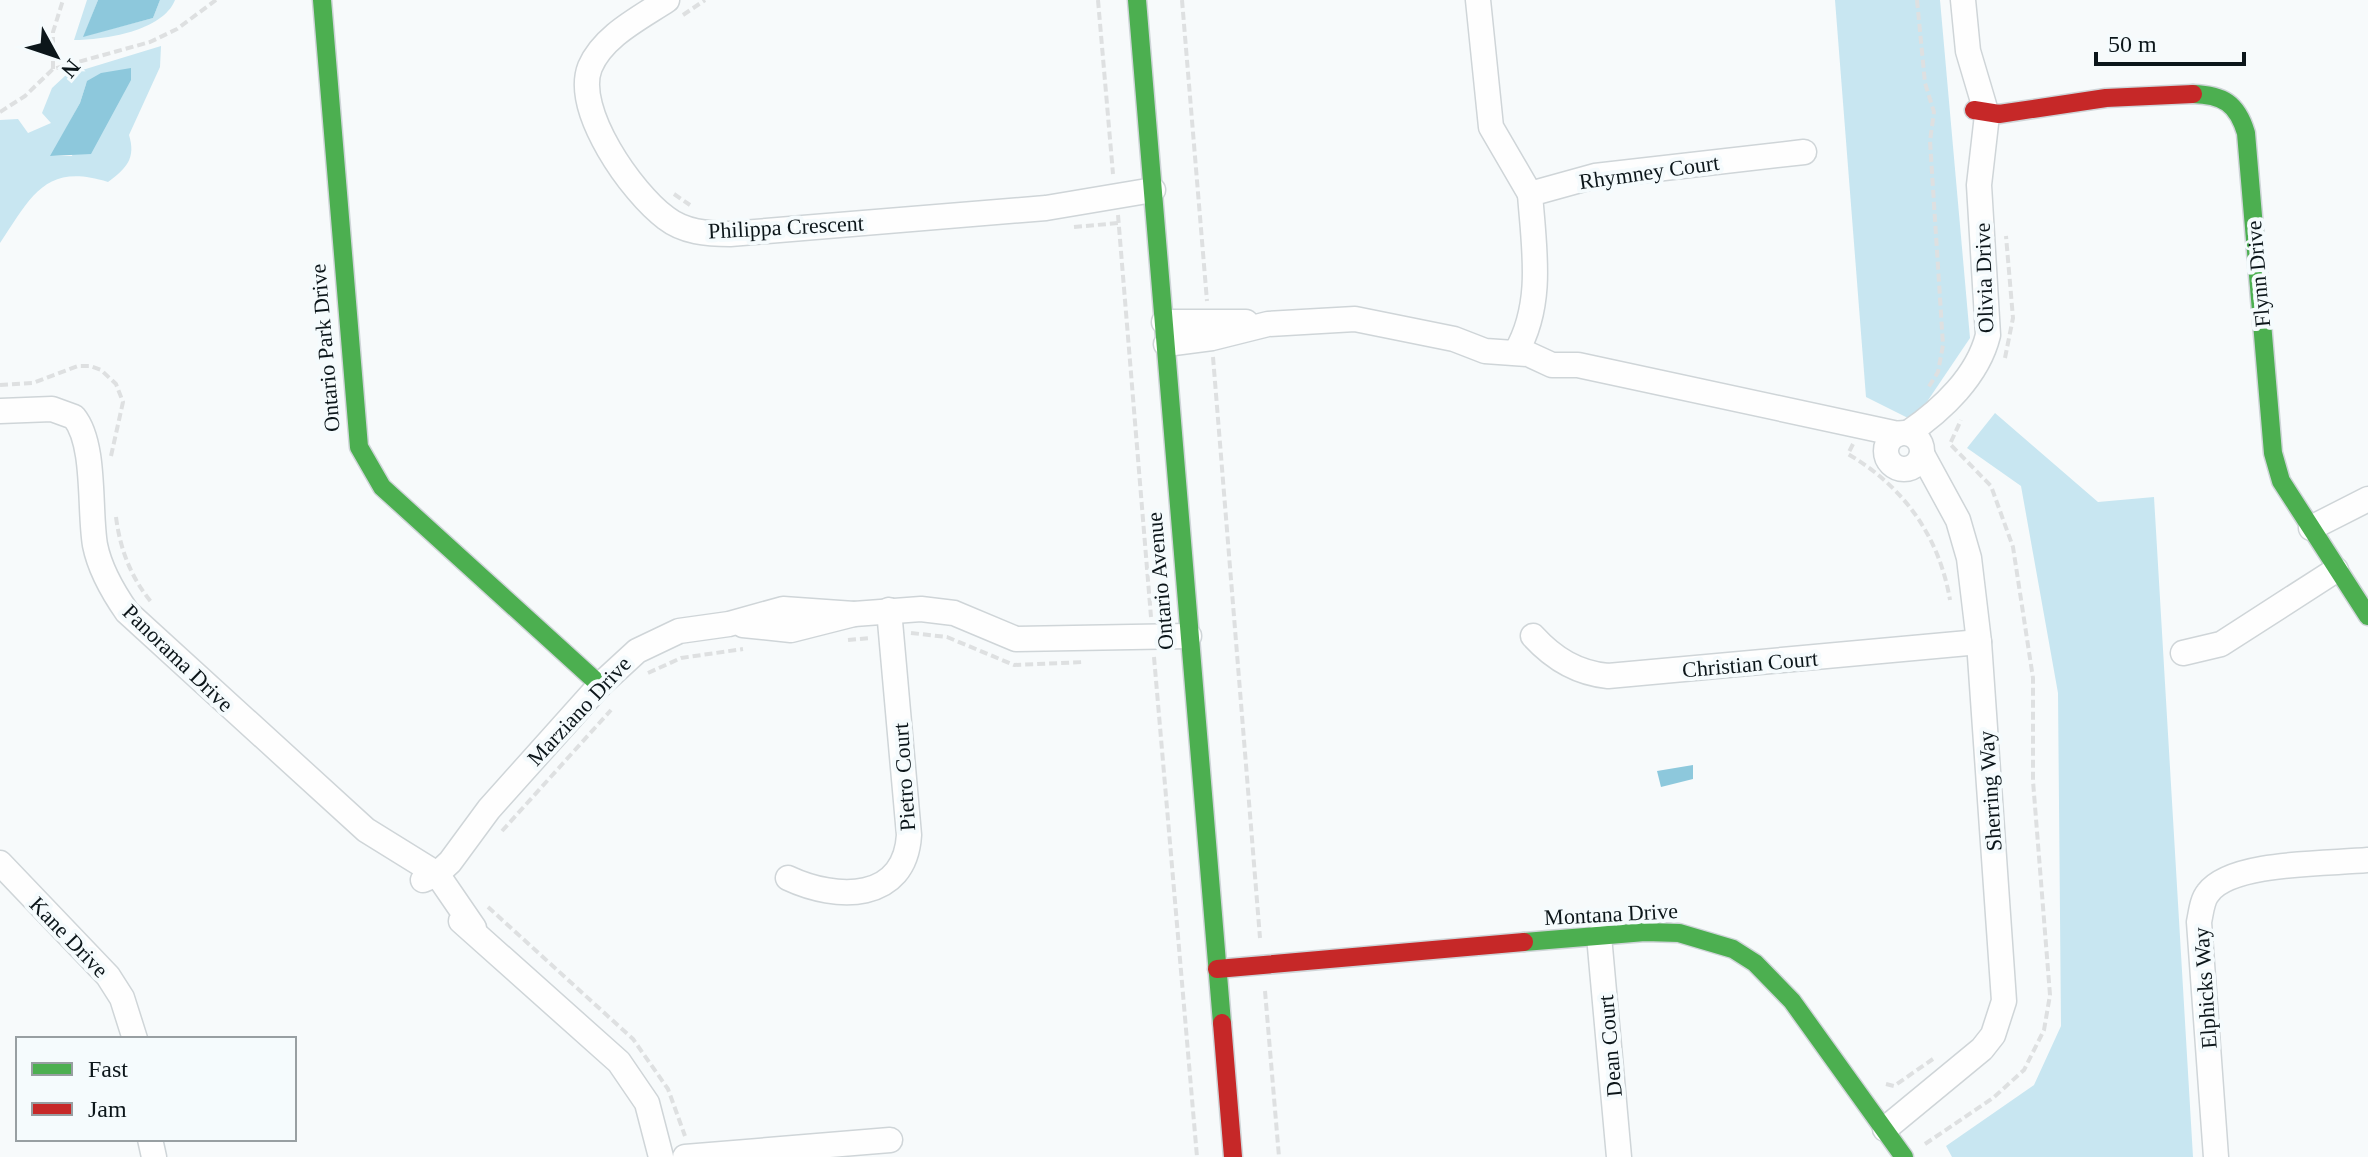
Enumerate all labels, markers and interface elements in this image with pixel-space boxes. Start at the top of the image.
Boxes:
north arrow [16,16,96,96]
scale bar [2096,16,2244,66]
text: 50 m [2108,31,2157,57]
text: N [56,54,86,83]
street label: Rhymney Court [1577,150,1721,194]
street label: Philippa Crescent [708,210,864,244]
street label: Flynn Drive [2241,220,2275,328]
street label: Olivia Drive [1970,222,1998,334]
street label: Ontario Park Drive [305,263,345,433]
street label: Ontario Avenue [1142,511,1178,651]
street label: Panorama Drive [118,599,238,717]
street label: Christian Court [1681,646,1819,682]
street label: Marziano Drive [522,651,636,771]
street label: Pietro Court [888,722,920,832]
street label: Sherring Way [1973,730,2007,852]
street label: Kane Drive [25,892,113,982]
street label: Montana Drive [1544,898,1678,930]
street label: Elphicks Way [2188,926,2222,1050]
street label: Dean Court [1593,994,1627,1098]
legend [16,1037,296,1141]
text: Fast [88,1056,128,1082]
text: Jam [88,1096,127,1122]

